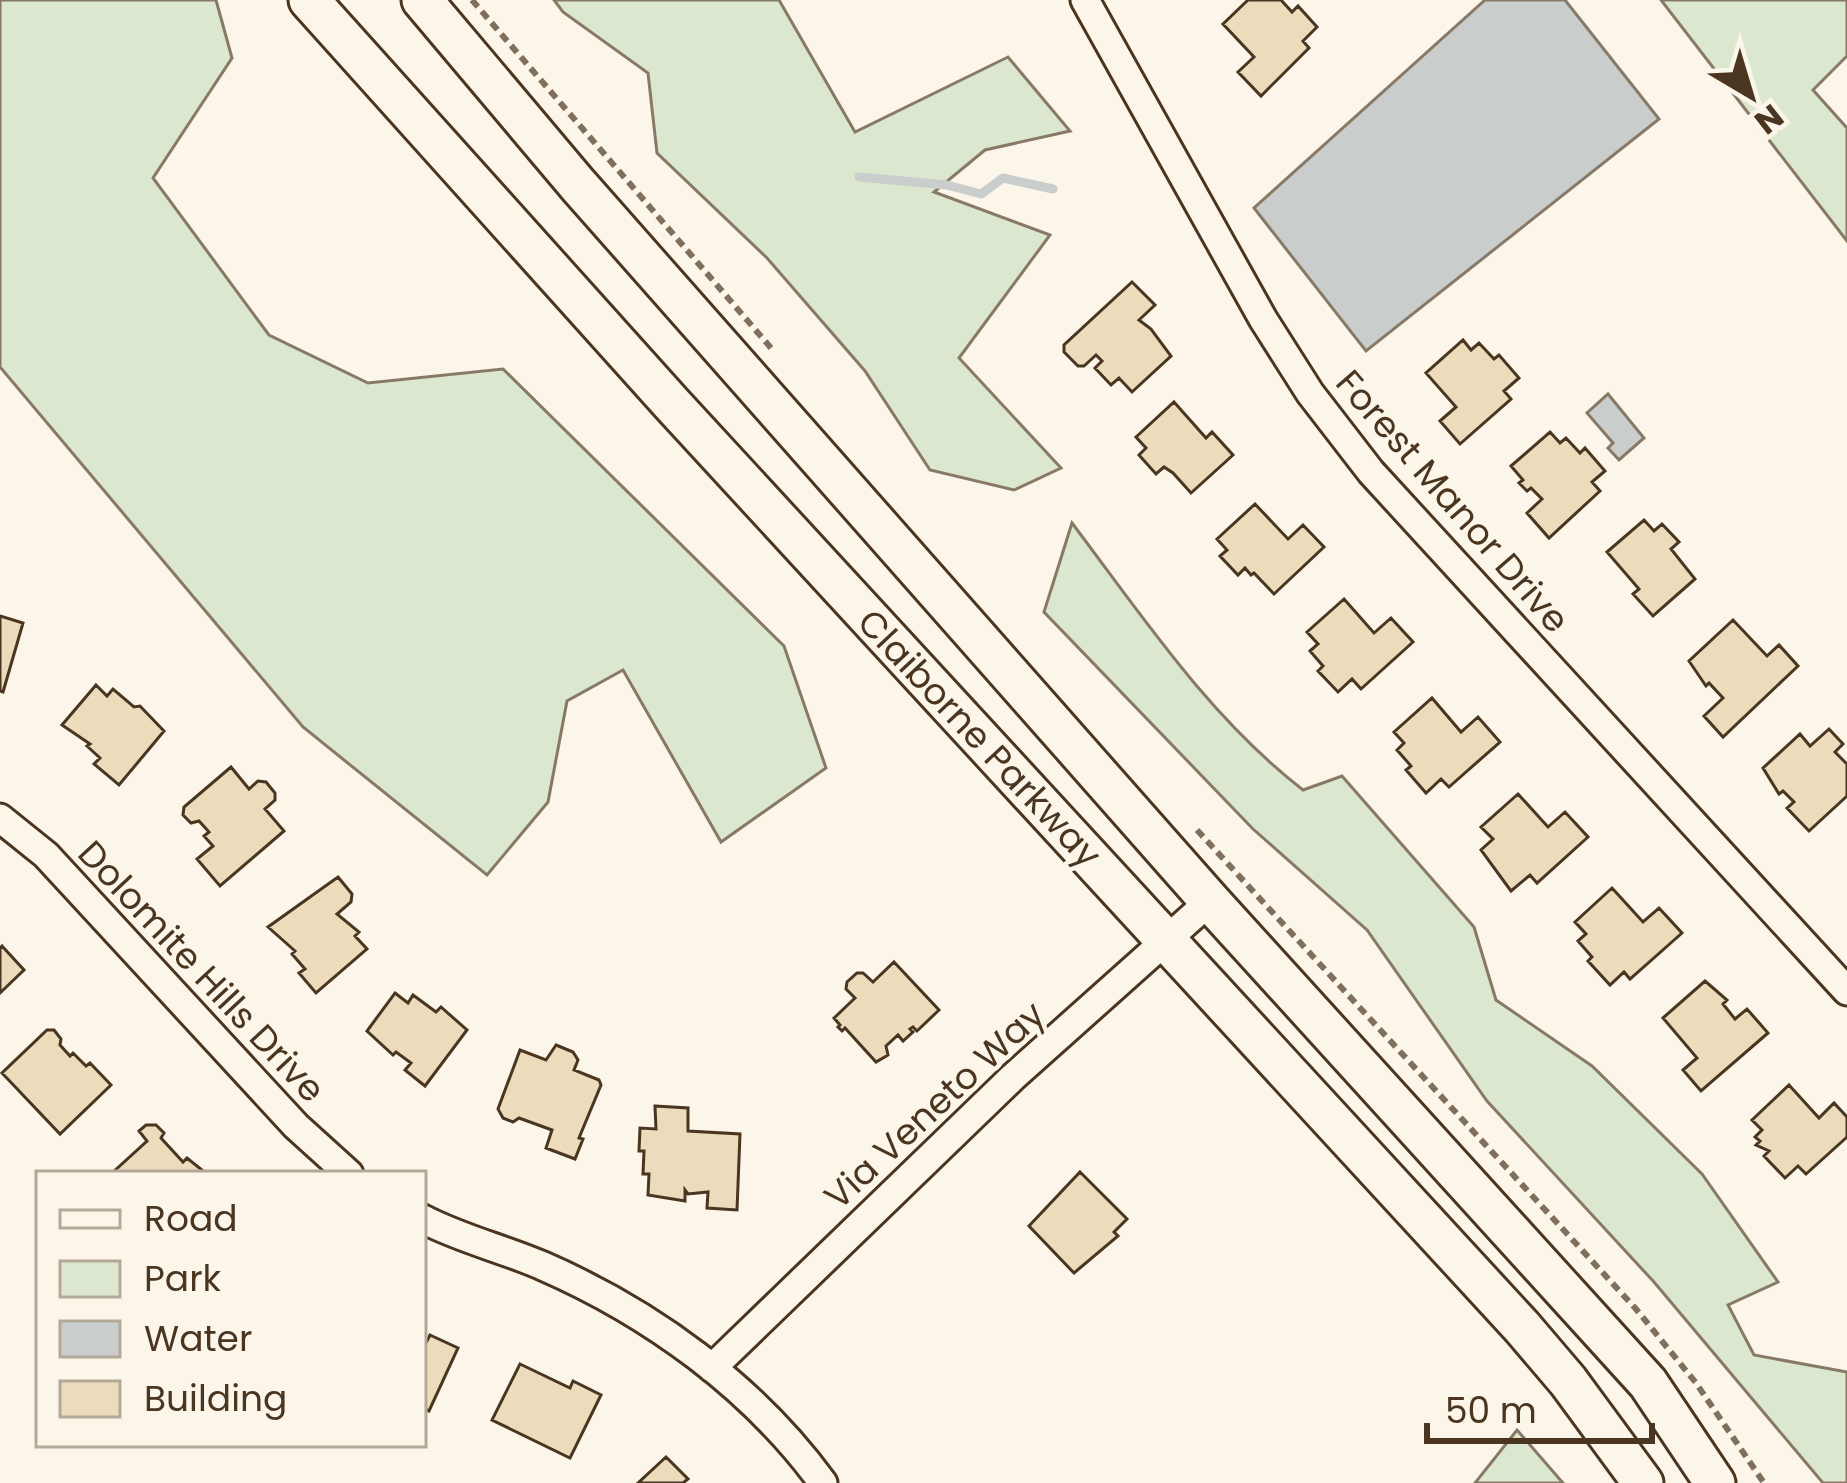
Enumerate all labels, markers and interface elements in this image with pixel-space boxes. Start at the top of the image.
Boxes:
north arrow [1691,36,1811,156]
text: N [1745,93,1793,145]
street label: Forest Manor Drive [1324,359,1581,644]
street label: Claiborne Parkway [846,598,1113,879]
street label: Dolomite Hills Drive [67,829,337,1114]
street label: Via Veneto Way [813,990,1056,1221]
legend [36,1171,426,1447]
text: Road [144,1193,238,1244]
text: Park [144,1253,222,1304]
text: Water [144,1313,252,1364]
scale bar [1427,1369,1652,1443]
text: Building [144,1373,287,1424]
text: 50 m [1445,1385,1537,1436]

